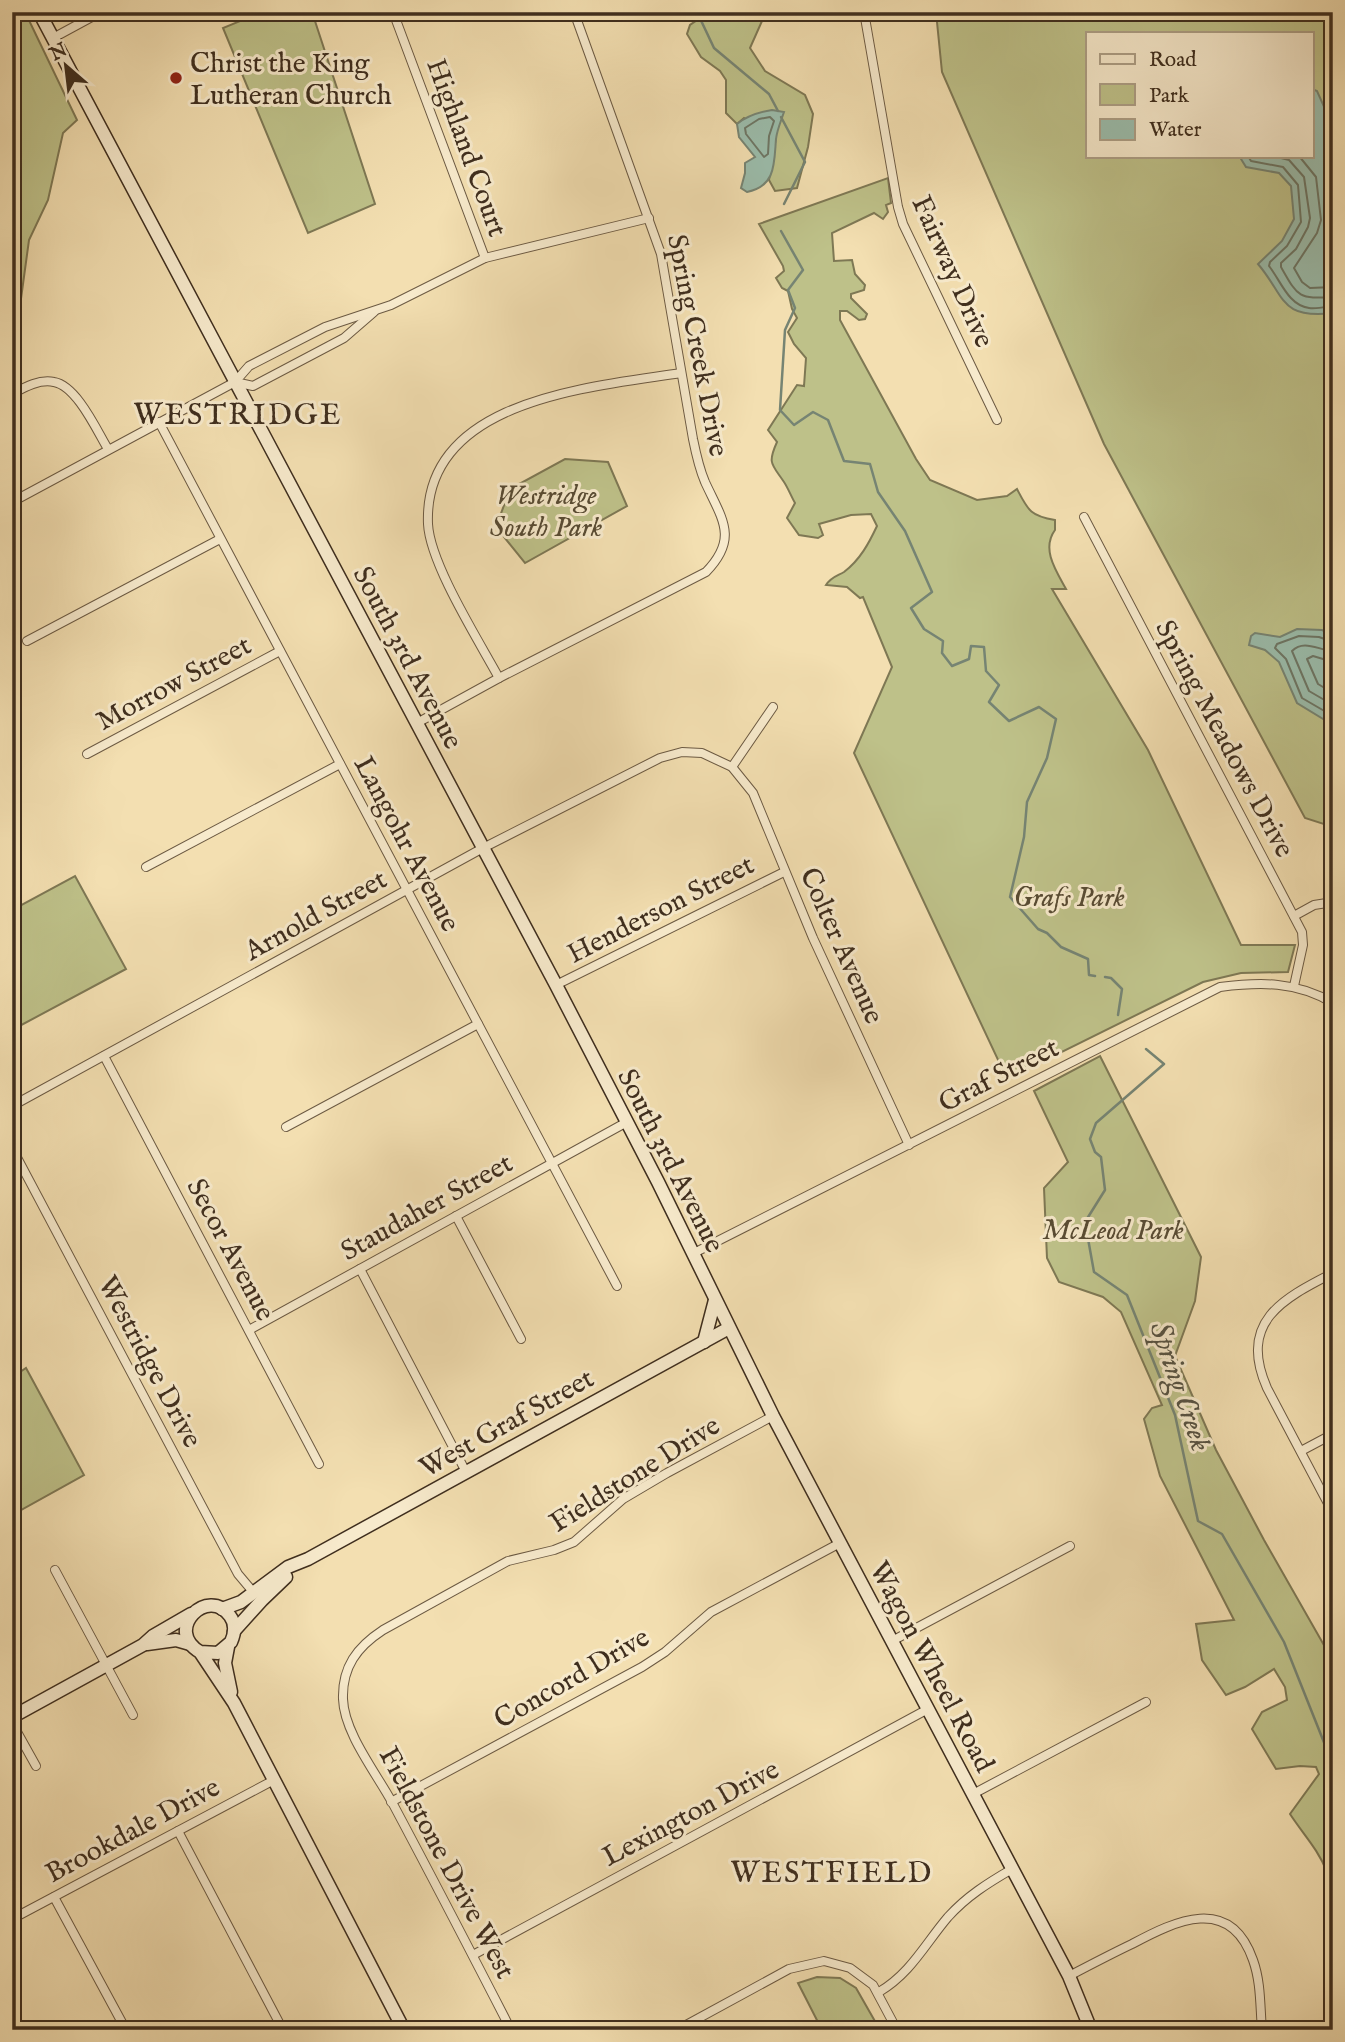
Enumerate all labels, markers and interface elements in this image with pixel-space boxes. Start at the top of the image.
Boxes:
north arrow [32,32,102,102]
legend [1086,32,1314,158]
text: N [45,38,72,68]
place label: Christ the King Lutheran Church [190,47,392,114]
text: Road [1149,47,1197,74]
street label: Highland Court [417,54,514,242]
marker: Christ the King Lutheran Church [168,70,184,86]
text: Park [1149,83,1190,110]
text: Water [1149,117,1202,144]
street label: Fairway Drive [903,191,1001,354]
street label: Spring Creek Drive [658,231,735,460]
district label: WESTRIDGE [134,397,342,435]
park label: Westridge South Park [490,479,602,546]
street label: South 3rd Avenue [344,561,470,756]
street label: Spring Meadows Drive [1146,615,1301,864]
street label: Morrow Street [91,629,258,740]
street label: Langohr Avenue [345,750,467,938]
street label: Henderson Street [562,848,761,972]
street label: Arnold Street [238,863,394,970]
street label: Colter Avenue [791,863,891,1030]
park label: Grafs Park [1013,881,1125,916]
street label: Graf Street [933,1031,1066,1121]
street label: South 3rd Avenue [608,1063,731,1259]
street label: Staudaher Street [335,1146,520,1270]
street label: Secor Avenue [178,1173,282,1327]
park label: McLeod Park [1042,1214,1184,1249]
street label: Westridge Drive [89,1270,209,1454]
water label: Spring Creek [1139,1317,1219,1456]
street label: West Graf Street [414,1362,601,1487]
street label: Fieldstone Drive [544,1409,727,1541]
street label: Wagon Wheel Road [860,1556,1001,1779]
street label: Concord Drive [488,1621,656,1738]
street label: Fieldstone Drive West [370,1741,522,1985]
street label: Lexington Drive [597,1753,786,1875]
street label: Brookdale Drive [40,1771,226,1892]
district label: WESTFIELD [731,1855,933,1893]

